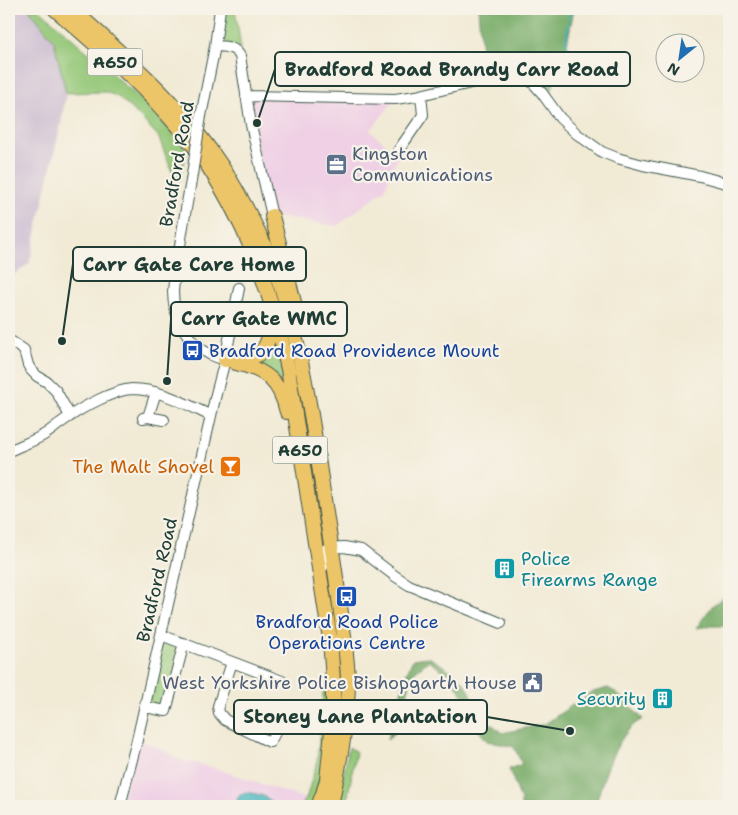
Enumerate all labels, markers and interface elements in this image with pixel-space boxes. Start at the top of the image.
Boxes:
north arrow [656,32,706,82]
road number: A650 [88,48,142,76]
callout: Bradford Road Brandy Carr Road [275,52,630,86]
text: Bradford Road Brandy Carr Road [285,57,619,82]
text: N [664,59,683,80]
street label: Bradford Road [154,99,200,229]
place label: Kingston Communications [352,142,493,187]
office icon: Kingston Communications [324,152,348,176]
callout: Carr Gate Care Home [73,247,306,281]
text: Carr Gate Care Home [83,252,295,277]
callout: Carr Gate WMC [171,302,347,336]
text: Carr Gate WMC [181,306,337,331]
bus stop icon: Bradford Road Providence Mount [181,339,205,363]
place label: Bradford Road Providence Mount [209,339,500,363]
road number: A650 [272,436,328,464]
place label: The Malt Shovel [72,455,215,479]
bar icon: The Malt Shovel [218,455,242,479]
street label: Bradford Road [131,515,183,645]
place label: Police Firearms Range [521,547,658,592]
building icon: Police Firearms Range [493,557,517,581]
bus stop icon: Bradford Road Police Operations Centre [335,585,359,609]
place label: Bradford Road Police Operations Centre [255,610,439,655]
place label: West Yorkshire Police Bishopgarth House [162,671,517,695]
public building icon: West Yorkshire Police Bishopgarth House [521,671,545,695]
place label: Security [577,687,646,711]
building icon: Security [650,687,674,711]
callout: Stoney Lane Plantation [234,700,487,734]
text: Stoney Lane Plantation [243,704,477,729]

